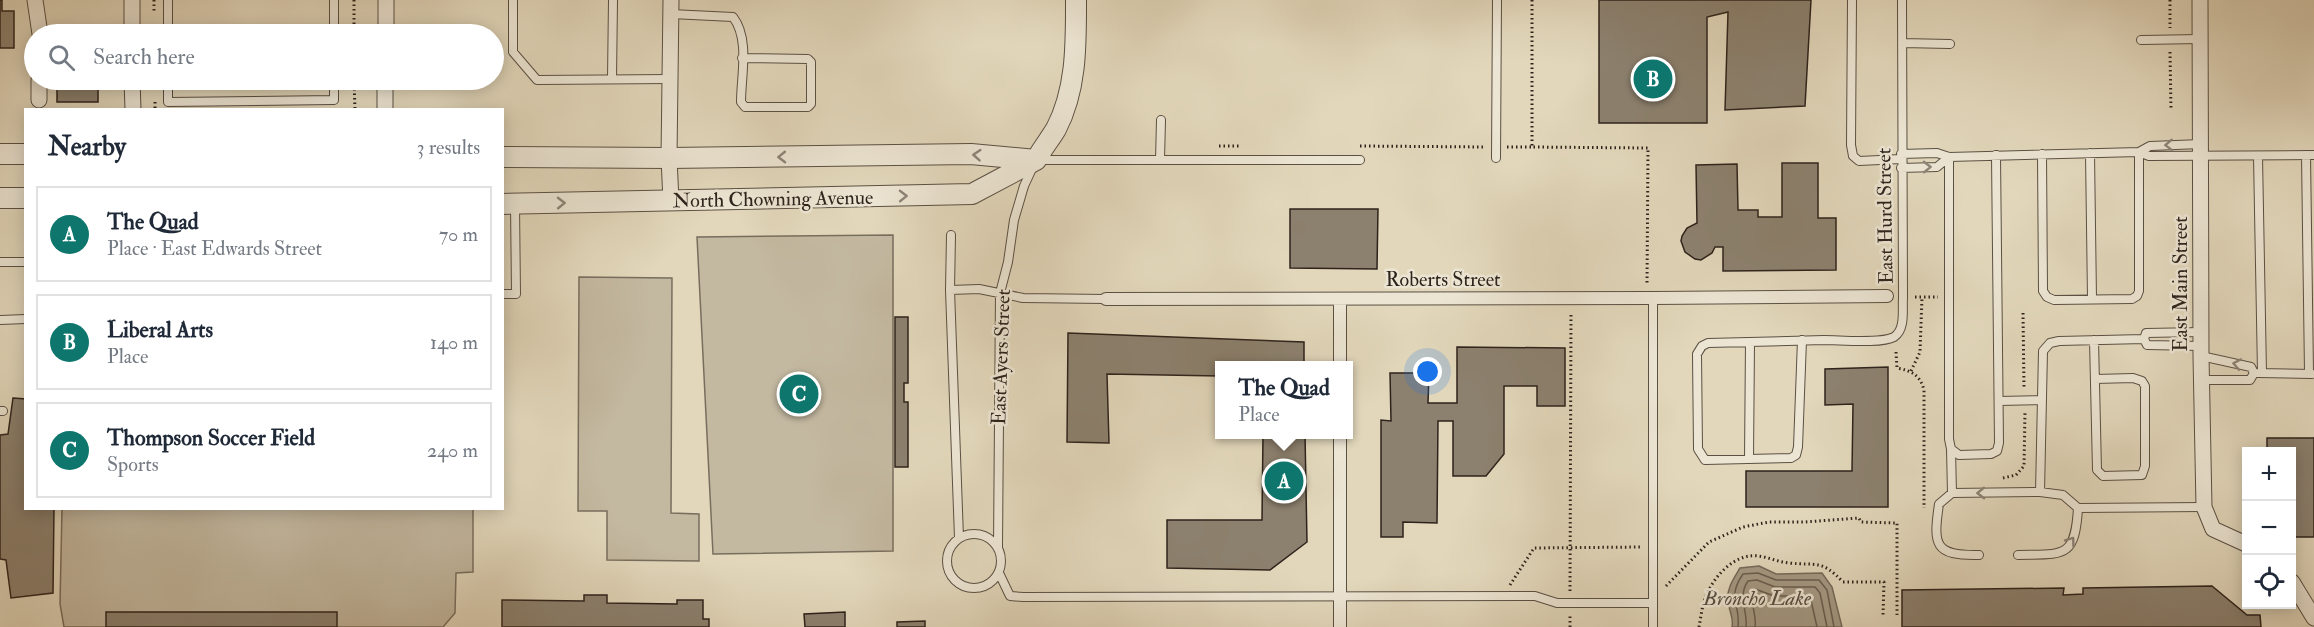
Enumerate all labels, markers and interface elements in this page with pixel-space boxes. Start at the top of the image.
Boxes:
search box [24,24,504,90]
icon: search [45,41,78,74]
text: Search here [93,43,195,71]
pin: B [1634,56,1672,101]
text: Nearby [48,131,126,163]
text: 3 results [417,135,480,160]
one-way arrow [2164,139,2173,151]
street label: East Hurd Street [1871,147,1899,284]
one-way arrow [973,149,982,162]
one-way arrow [778,151,787,163]
one-way arrow [1922,161,1931,173]
street label: North Chowning Avenue [673,185,873,213]
one-way arrow [898,190,907,202]
one-way arrow [556,197,565,210]
text: The Quad [107,208,199,236]
street label: East Main Street [2168,216,2193,352]
text: A [63,222,76,247]
text: 70 m [439,222,478,247]
text: Place · East Edwards Street [107,236,322,261]
street label: Roberts Street [1385,267,1501,292]
street label: East Ayers Street [986,288,1016,425]
text: Liberal Arts [107,316,213,344]
text: B [63,330,76,355]
text: 140 m [430,330,478,355]
text: Place [107,344,148,369]
your location [1413,357,1442,386]
one-way arrow [2232,358,2242,371]
popup [1215,361,1353,439]
pin: C [780,372,818,416]
text: The Quad [1238,374,1330,402]
text: Place [1238,402,1280,427]
text: Thompson Soccer Field [107,424,315,452]
text: C [62,438,77,463]
text: 240 m [427,438,478,463]
map controls [2242,447,2296,609]
button: + [2242,447,2296,501]
text: Sports [107,452,159,477]
pin: A [1264,458,1304,504]
one-way arrow [1977,487,1986,499]
button: − [2242,501,2296,555]
one-way arrow [2064,537,2075,548]
button: locate [2242,555,2296,609]
water label: Broncho Lake [1702,585,1812,612]

